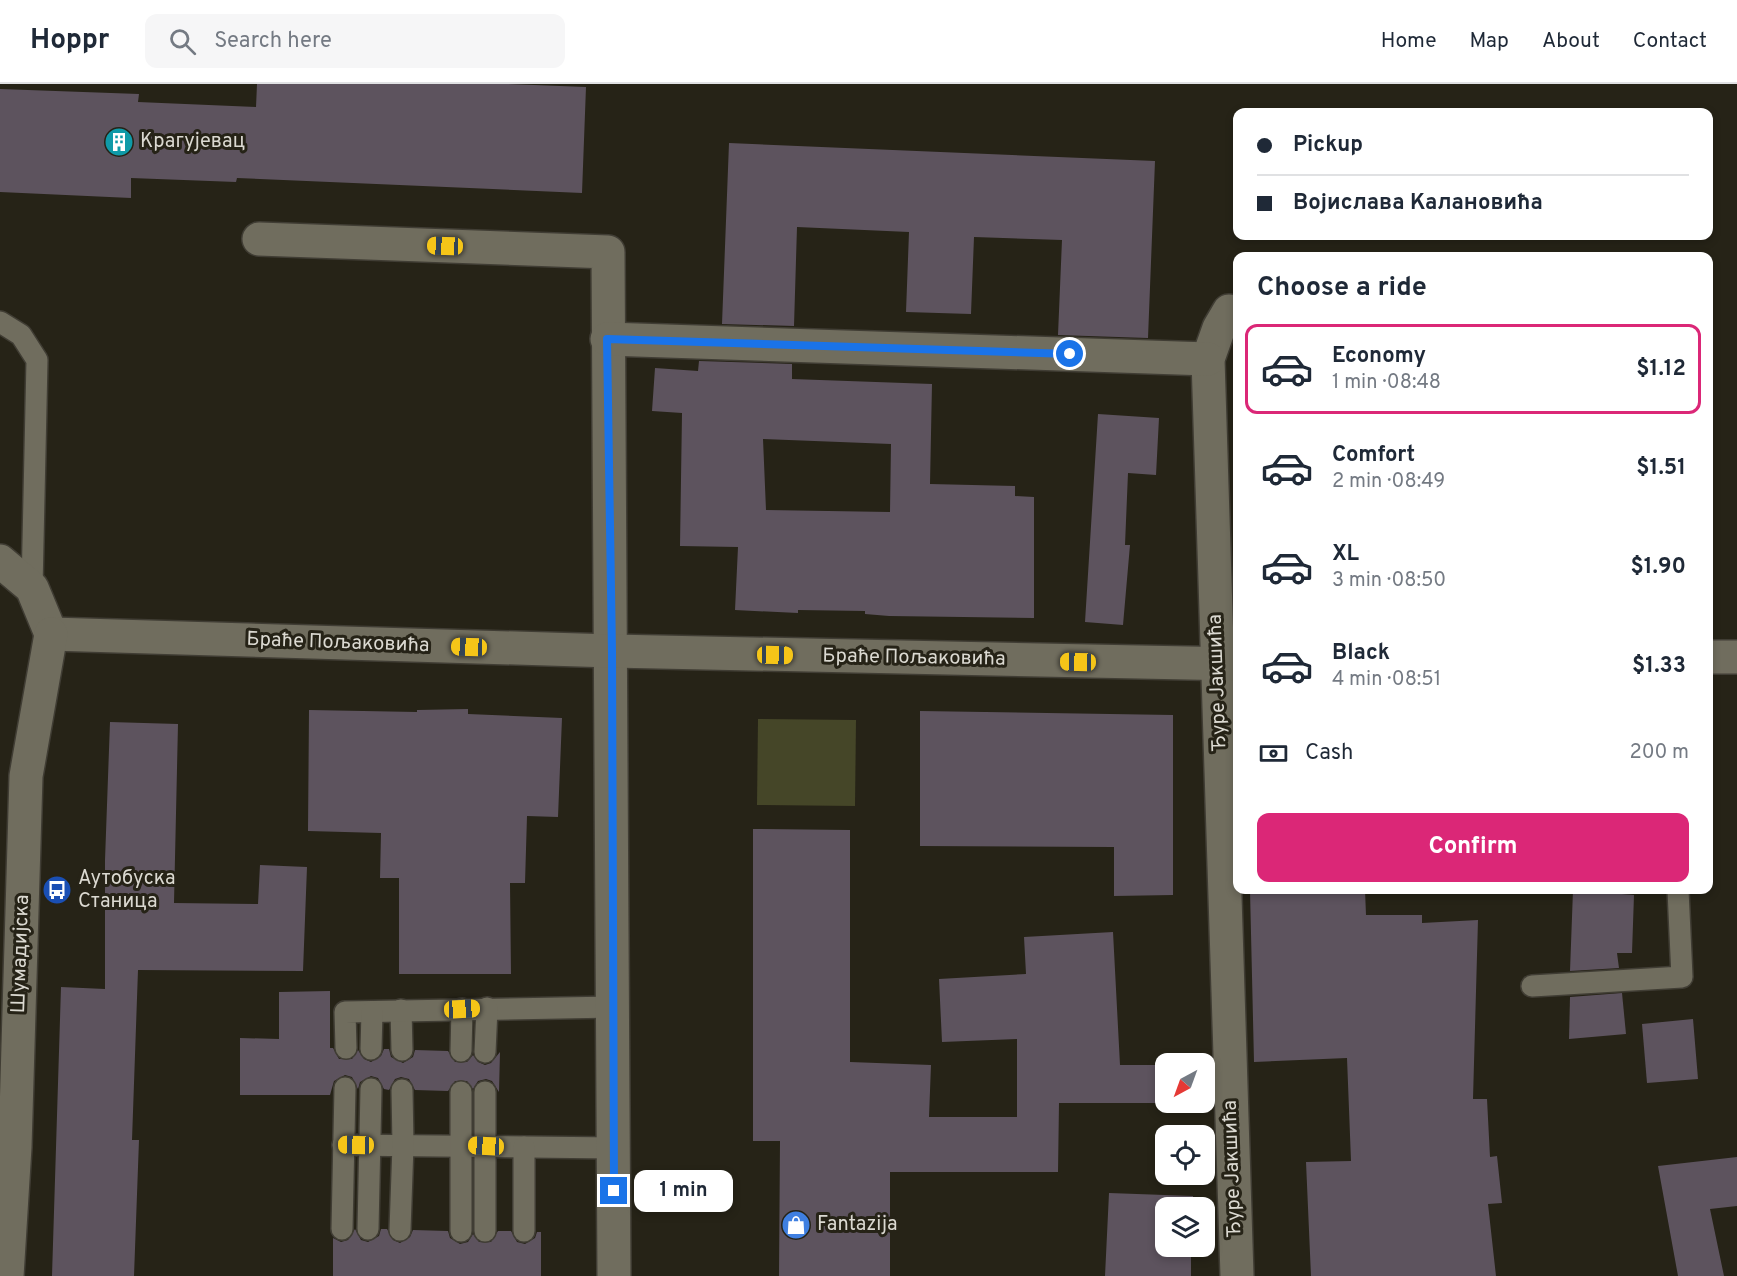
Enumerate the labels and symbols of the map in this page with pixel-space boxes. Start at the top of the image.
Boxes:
building icon: Крагујевац [103,126,135,158]
place label: Крагујевац [140,129,245,155]
car [427,236,463,256]
route start [1056,340,1083,367]
street label: Ђуре Јакшића [1203,614,1233,752]
street label: Браће Пољаковића [246,627,430,659]
car [451,637,487,657]
street label: Браће Пољаковића [822,643,1006,673]
car [757,646,793,664]
car [1060,653,1096,671]
place label: Аутобуска Станица [78,866,176,915]
bus stop icon: Аутобуска Станица [41,874,73,906]
street label: Шумадијска [6,894,36,1014]
car [444,999,480,1019]
north arrow [1155,1053,1215,1113]
street label: Ђуре Јакшића [1218,1100,1248,1238]
car [338,1136,374,1154]
car [468,1136,504,1156]
callout: 1 min [635,1170,734,1212]
route end [600,1177,627,1204]
shop icon: Fantazija [780,1209,812,1241]
place label: Fantazija [817,1212,898,1238]

